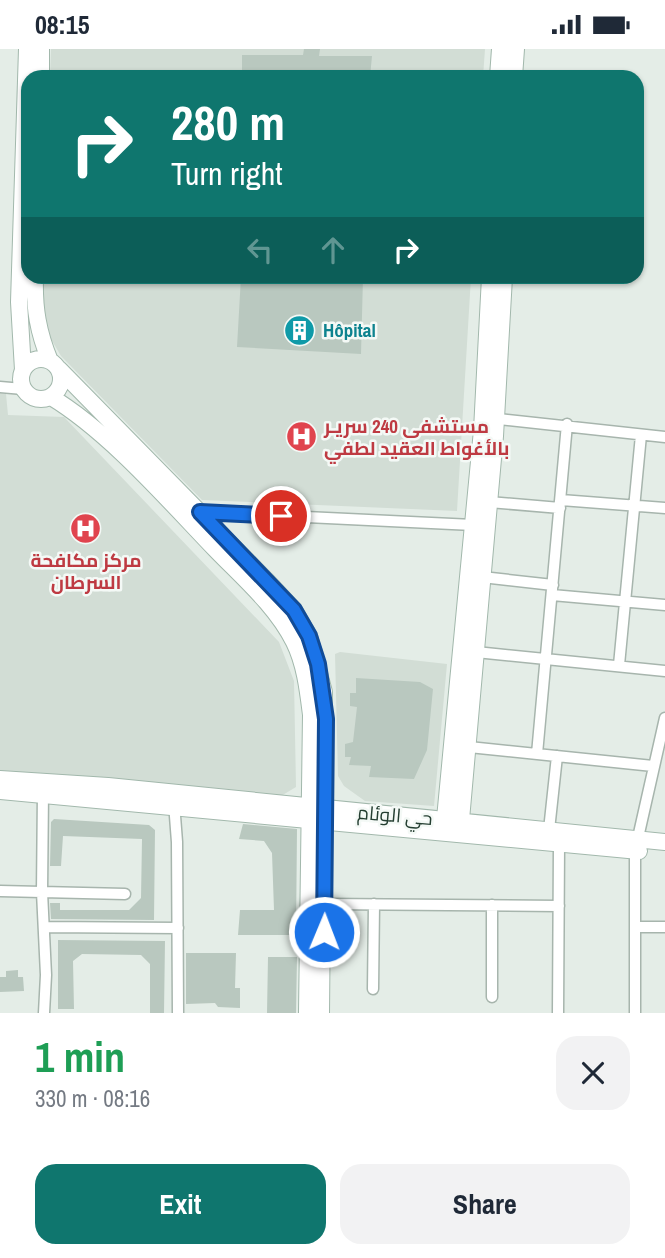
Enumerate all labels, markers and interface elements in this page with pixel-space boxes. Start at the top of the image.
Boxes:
text: 08:15 [35,7,90,42]
text: 280 m [171,89,285,155]
icon: right [56,98,147,189]
text: Turn right [171,152,283,195]
icon: left [241,231,279,269]
icon: ahead [314,231,352,269]
icon: right [387,231,425,269]
building icon: Hôpital [283,313,317,347]
place label: Hôpital [323,317,376,343]
place label: مستشفى 240 سريـر بالأغواط العقيد لطفي [323,413,510,464]
hospital icon: مستشفى 240 سريـر بالأغواط العقيد لطفي [284,420,318,454]
pin [251,486,311,546]
icon: arrive [262,497,300,535]
hospital icon: مركز مكافحة السرطان [69,512,103,546]
place label: مركز مكافحة السرطان [31,547,141,595]
street label: حي الوئام [356,799,434,833]
position arrow [287,895,361,969]
text: 1 min [35,1029,125,1085]
button: close [556,1036,630,1110]
text: 330 m · 08:16 [35,1083,150,1114]
button: Exit [35,1164,326,1244]
button: Share [340,1164,630,1244]

